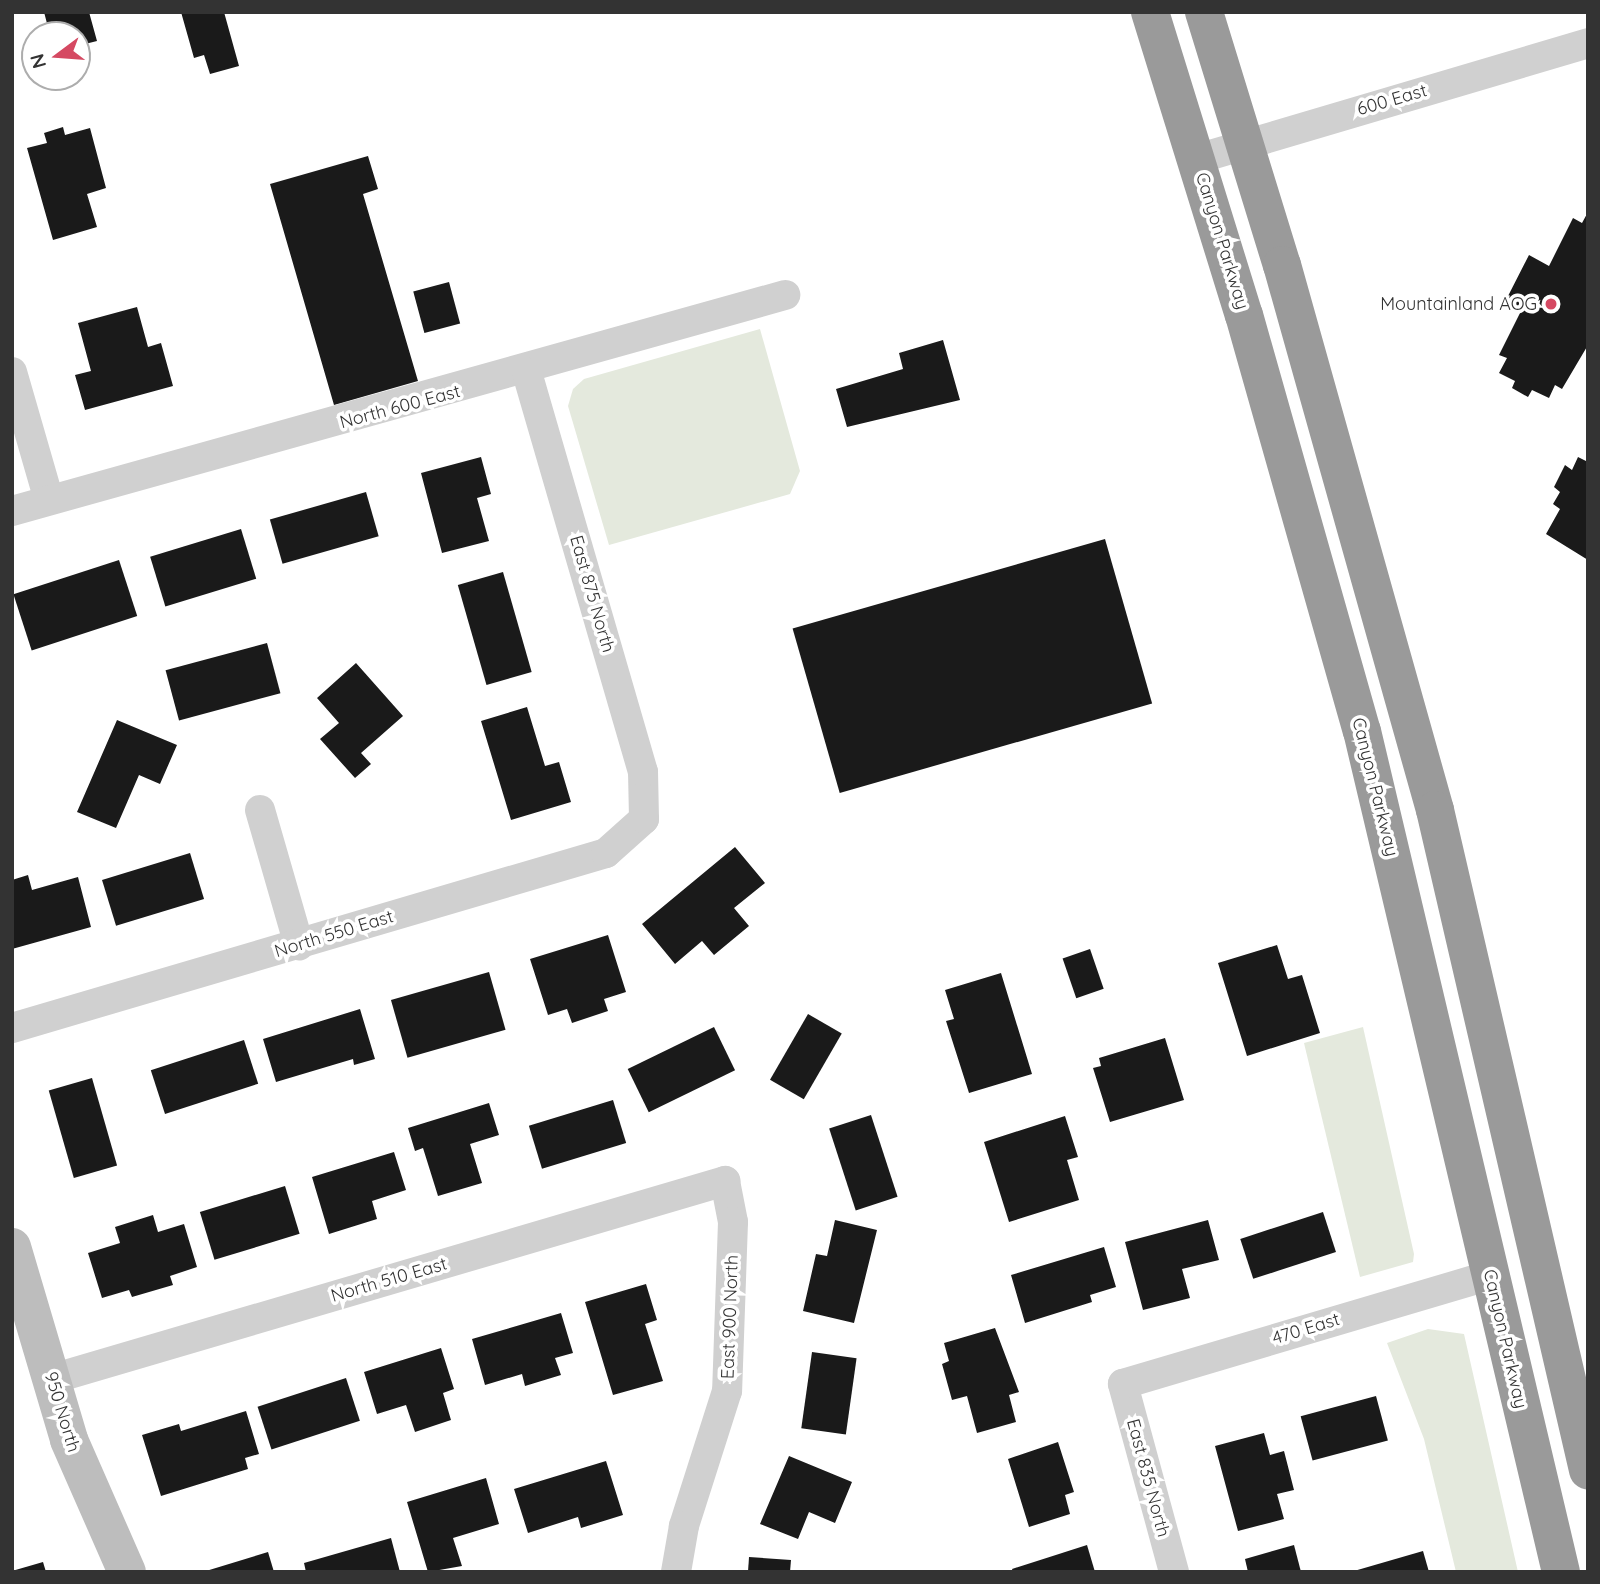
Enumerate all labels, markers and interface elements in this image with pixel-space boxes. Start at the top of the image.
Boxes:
north arrow [21,21,91,91]
text: N [24,51,51,71]
street label: 600 East [1355,80,1429,120]
street label: Canyon Parkway [1191,170,1253,312]
place label: Mountainland AOG [1380,293,1537,315]
marker: Mountainland AOG [1543,296,1559,312]
street label: North 600 East [337,381,463,433]
street label: East 875 North [565,533,619,655]
street label: Canyon Parkway [1347,715,1403,859]
street label: North 550 East [272,906,396,962]
street label: North 510 East [328,1253,450,1307]
street label: East 900 North [717,1255,743,1379]
street label: Canyon Parkway [1478,1267,1532,1411]
street label: 470 East [1270,1309,1342,1349]
street label: 950 North [40,1369,84,1455]
street label: East 835 North [1122,1416,1174,1540]

